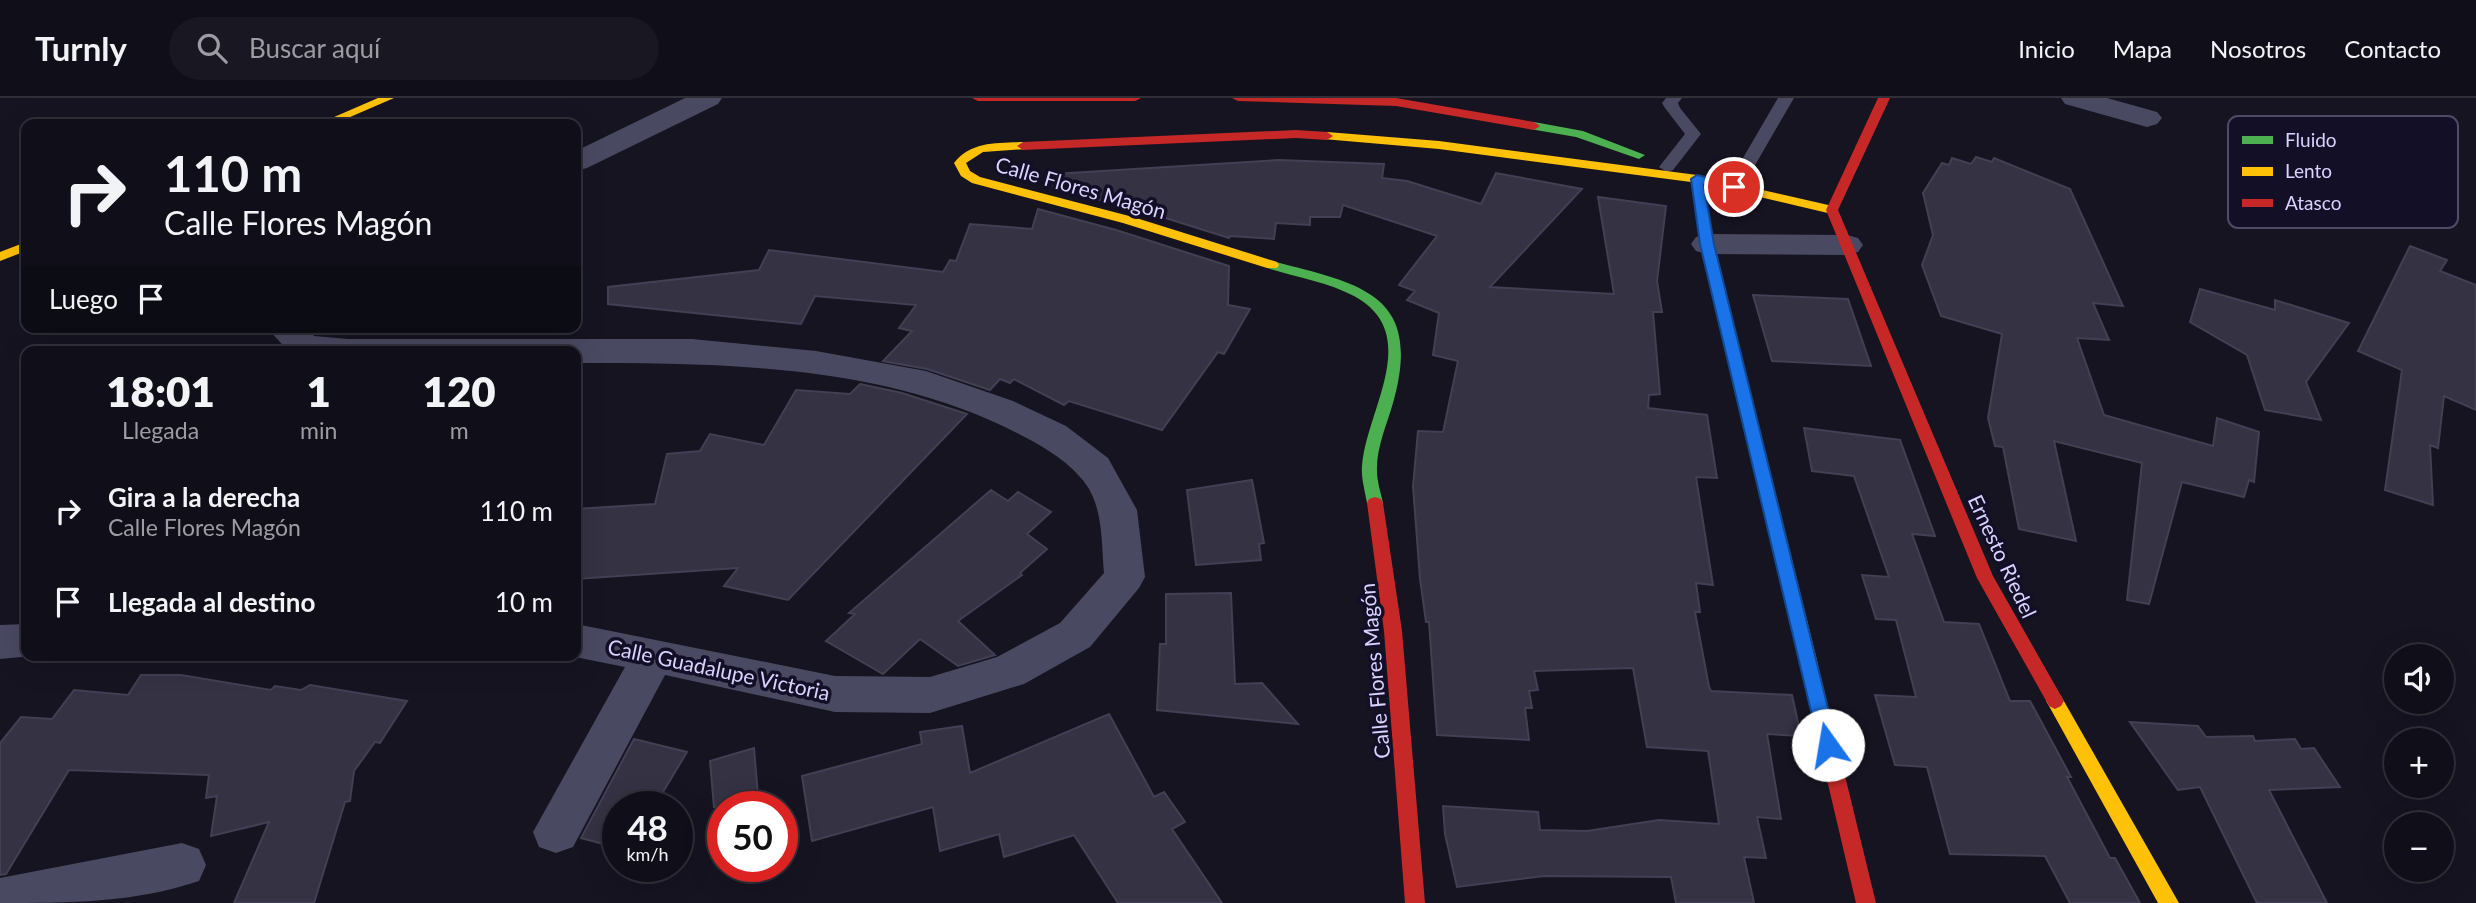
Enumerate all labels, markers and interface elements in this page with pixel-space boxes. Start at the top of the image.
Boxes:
search box [169,17,659,80]
text: Turnly [35,28,127,68]
icon: search [193,29,231,67]
text: Buscar aquí [249,32,380,64]
text: Inicio [2018,34,2075,63]
text: Mapa [2113,34,2172,63]
text: Nosotros [2210,34,2306,63]
text: Contacto [2344,34,2441,63]
legend [2228,116,2458,228]
text: Fluido [2285,128,2337,151]
text: 110 m [164,144,302,202]
icon: right [49,147,140,238]
street label: Calle Flores Magón [993,151,1169,223]
pin [1704,157,1764,217]
text: Lento [2285,159,2332,182]
icon: arrive [1715,168,1753,206]
text: Atasco [2285,191,2341,214]
text: Calle Flores Magón [164,203,432,242]
icon: arrive [132,280,170,318]
text: Luego [49,283,118,315]
text: 18:01 [106,366,215,416]
text: 1 [307,366,331,416]
text: 120 [423,366,496,416]
text: Llegada [122,416,199,444]
text: min [300,416,337,444]
text: m [450,416,469,444]
text: Gira a la derecha [108,481,300,513]
street label: Ernesto Riedel [1964,490,2042,622]
icon: right [49,492,87,530]
text: 110 m [480,495,553,527]
text: Calle Flores Magón [108,513,301,541]
street label: Calle Flores Magón [1354,582,1394,760]
icon: arrive [49,583,87,621]
text: Llegada al destino [108,586,315,618]
text: 10 m [495,586,553,618]
street label: Calle Guadalupe Victoria [606,633,832,705]
map controls [2384,644,2454,882]
button: sound [2384,644,2454,714]
position arrow [1791,708,1865,782]
button: + [2384,728,2454,798]
speed limit sign: 50 [707,791,798,882]
text: 48 [627,806,668,848]
button: − [2384,812,2454,882]
text: km/h [626,843,669,865]

